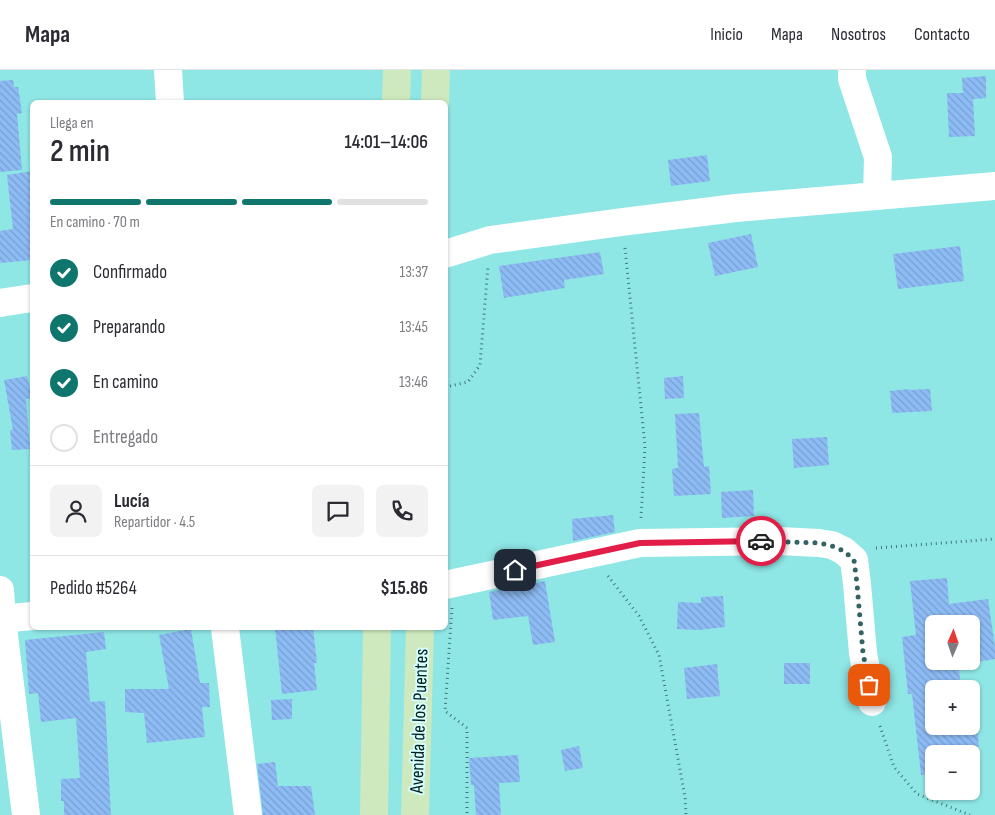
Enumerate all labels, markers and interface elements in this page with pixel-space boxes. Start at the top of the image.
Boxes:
text: Mapa [25,20,70,49]
text: Inicio [710,24,743,45]
text: Mapa [771,24,803,45]
text: Nosotros [831,24,886,45]
text: Contacto [914,24,970,45]
text: Llega en [50,114,94,133]
text: 14:01–14:06 [344,131,428,154]
text: 2 min [50,132,110,171]
text: En camino · 70 m [50,213,140,232]
icon: check [50,259,78,287]
text: Confirmado [93,261,167,284]
text: 13:37 [400,263,428,282]
icon: check [50,314,78,342]
text: Preparando [93,316,165,339]
text: 13:45 [400,318,428,337]
icon: check [50,369,78,397]
text: En camino [93,371,158,394]
text: 13:46 [399,373,428,392]
text: Entregado [93,426,158,449]
button: person [50,485,102,537]
button: chat [312,485,364,537]
button: phone [376,485,428,537]
text: Lucía [114,490,149,513]
text: Repartidor · 4.5 [114,513,195,532]
courier [736,516,786,566]
icon: car [747,527,775,555]
pin [494,549,536,591]
icon: home [501,556,529,584]
text: Pedido #5264 [50,577,137,600]
text: $15.86 [380,577,428,600]
north arrow [925,615,980,670]
map controls [925,615,980,800]
street label: Avenida de los Puentes [405,648,434,795]
pin [848,664,890,706]
icon: bag [855,671,883,699]
button: + [925,680,980,735]
button: − [925,745,980,800]

